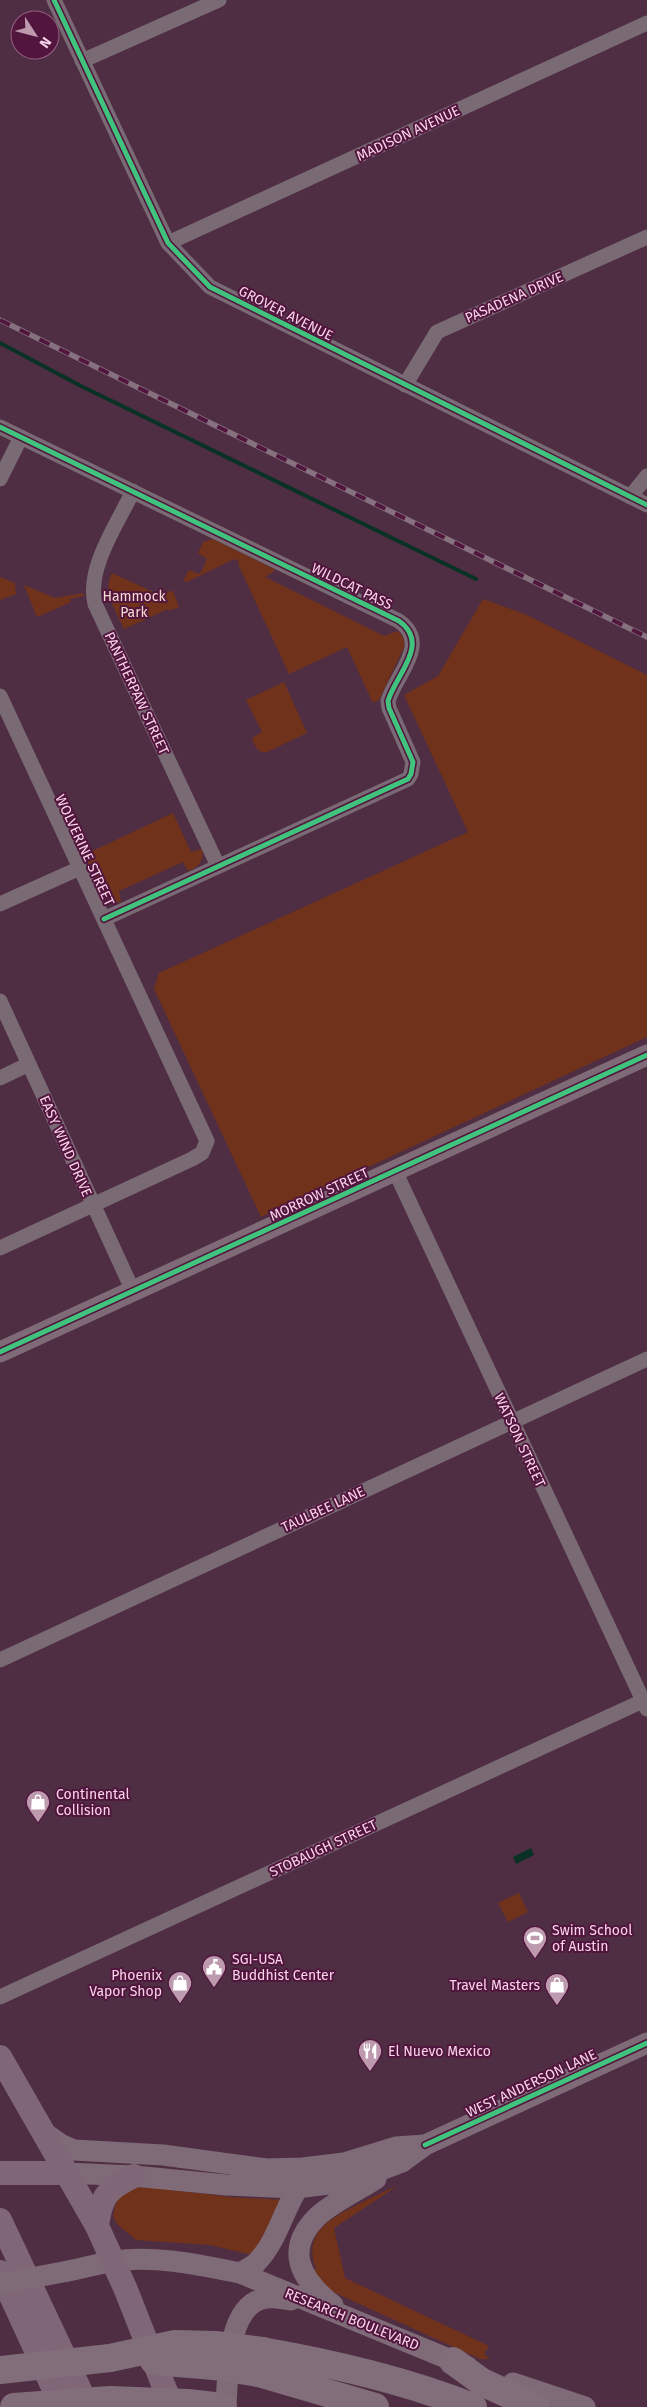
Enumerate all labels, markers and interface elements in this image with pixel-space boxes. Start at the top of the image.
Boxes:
north arrow [10,10,60,60]
text: N [36,34,55,51]
street label: MADISON AVENUE [354,102,463,165]
street label: PASADENA DRIVE [463,268,566,327]
street label: GROVER AVENUE [236,282,336,345]
street label: WILDCAT PASS [308,559,395,614]
park label: Hammock Park [102,588,166,621]
street label: PANTHERPAW STREET [101,629,173,758]
street label: WOLVERINE STREET [51,792,118,909]
street label: EASY WIND DRIVE [36,1093,96,1200]
street label: MORROW STREET [267,1164,372,1225]
street label: WATSON STREET [490,1391,549,1491]
street label: TAULBEE LANE [279,1483,368,1536]
place label: Continental Collision [56,1786,130,1819]
shop icon: Continental Collision [25,1789,51,1823]
street label: STOBAUGH STREET [267,1816,380,1881]
place label: Swim School of Austin [552,1922,632,1955]
sports icon: Swim School of Austin [522,1925,548,1959]
place label: SGI-USA Buddhist Center [232,1951,335,1984]
public building icon: SGI-USA Buddhist Center [201,1954,227,1988]
place label: Phoenix Vapor Shop [89,1967,162,2000]
shop icon: Phoenix Vapor Shop [167,1970,193,2004]
shop icon: Travel Masters [544,1972,570,2006]
place label: Travel Masters [449,1977,540,1994]
restaurant icon: El Nuevo Mexico [357,2038,383,2072]
place label: El Nuevo Mexico [388,2043,491,2060]
street label: WEST ANDERSON LANE [463,2046,599,2121]
street label: RESEARCH BOULEVARD [282,2285,421,2354]

